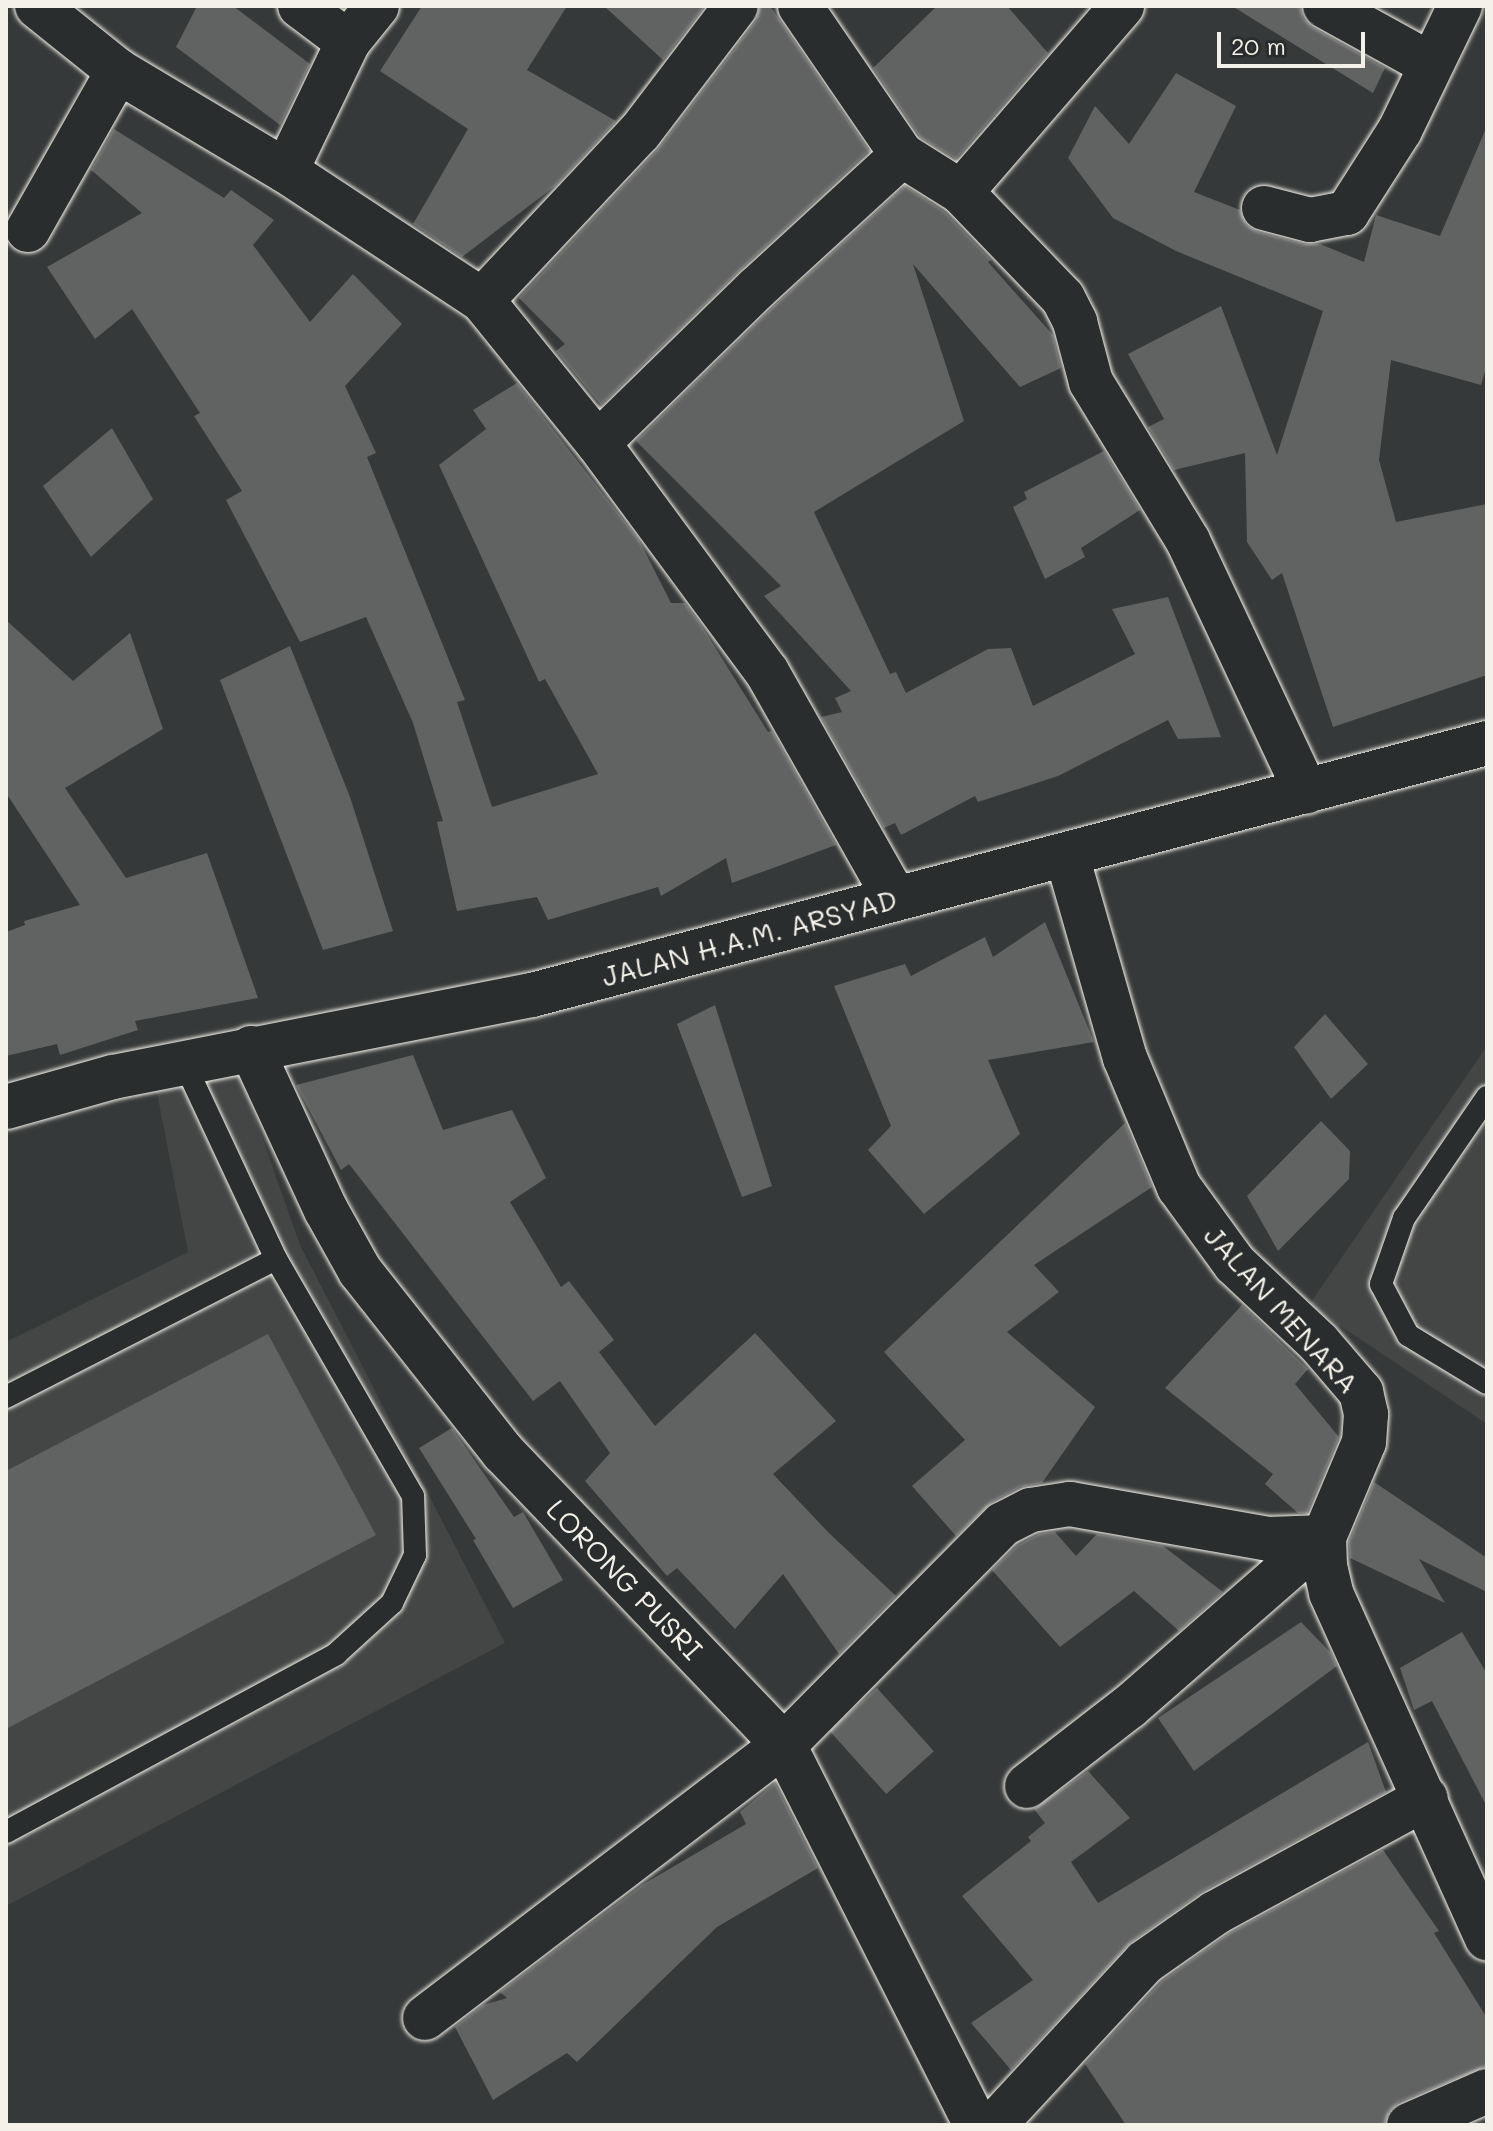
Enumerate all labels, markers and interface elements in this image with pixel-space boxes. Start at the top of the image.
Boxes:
scale bar [1221,16,1369,66]
text: 20 m [1231,30,1286,61]
street label: JALAN H.A.M. ARSYAD [598,881,900,993]
street label: JALAN MENARA [1198,1218,1366,1400]
street label: LORONG PUSRI [540,1492,710,1666]

